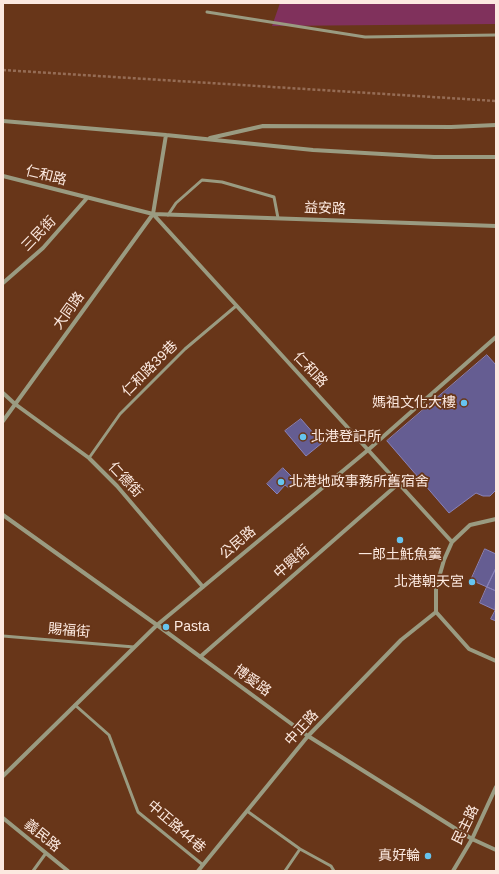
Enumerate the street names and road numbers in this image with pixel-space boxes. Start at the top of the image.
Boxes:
street label: 仁和路 [24,163,68,189]
street label: 益安路 [304,200,346,218]
street label: 三民街 [18,213,60,255]
street label: 大同路 [50,289,88,333]
street label: 仁和路39巷 [119,338,181,400]
street label: 仁和路 [290,349,330,391]
street label: 仁德街 [105,459,145,501]
street label: 公民路 [217,523,259,563]
street label: 中興街 [271,542,313,582]
street label: 賜福街 [47,621,91,641]
street label: 博愛路 [230,662,274,700]
street label: 中正路 [282,707,322,749]
street label: 中正路44巷 [143,797,209,857]
street label: 民主路 [449,802,483,848]
street label: 義民路 [20,816,64,856]

